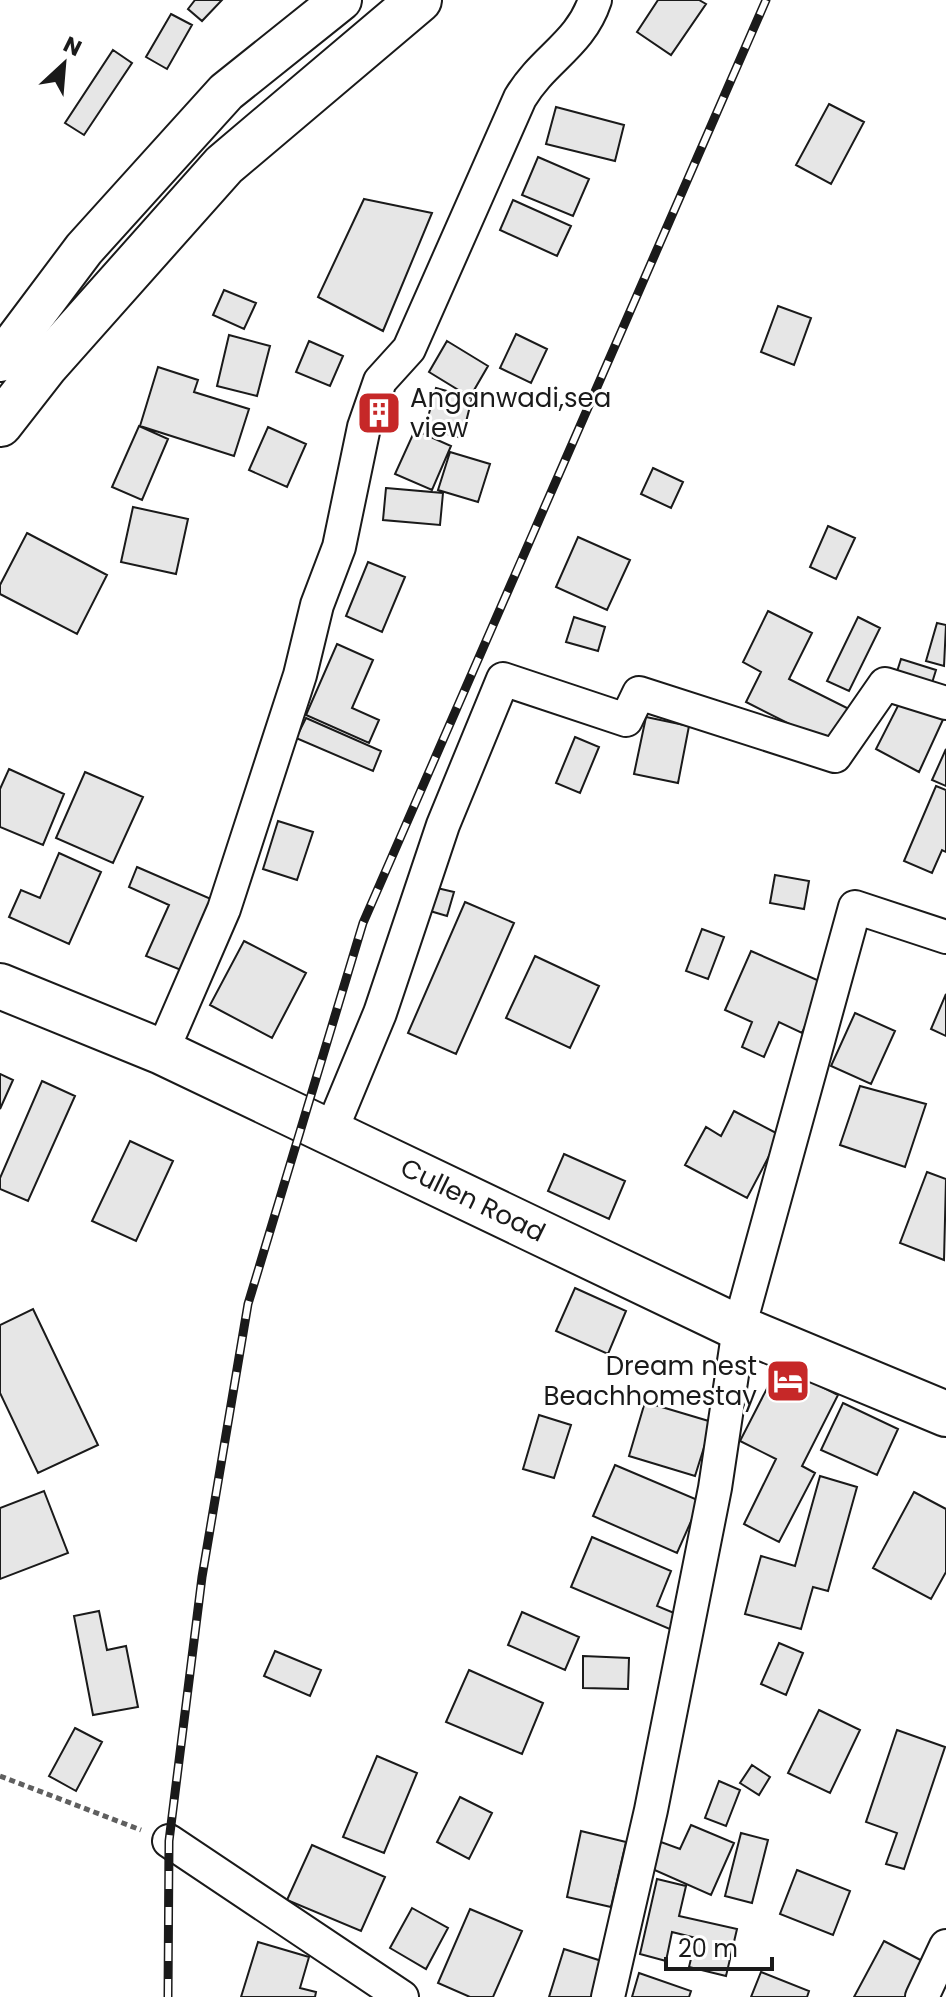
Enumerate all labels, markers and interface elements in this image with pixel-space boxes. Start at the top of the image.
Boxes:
north arrow [24,24,104,104]
text: N [58,29,87,64]
place label: Anganwadi,sea view [410,380,611,446]
building icon: Anganwadi,sea view [355,389,403,437]
street label: Cullen Road [395,1149,551,1251]
place label: Dream nest Beachhomestay [544,1348,757,1414]
hotel icon: Dream nest Beachhomestay [764,1357,812,1405]
scale bar [666,1921,772,1971]
text: 20 m [678,1932,738,1965]

